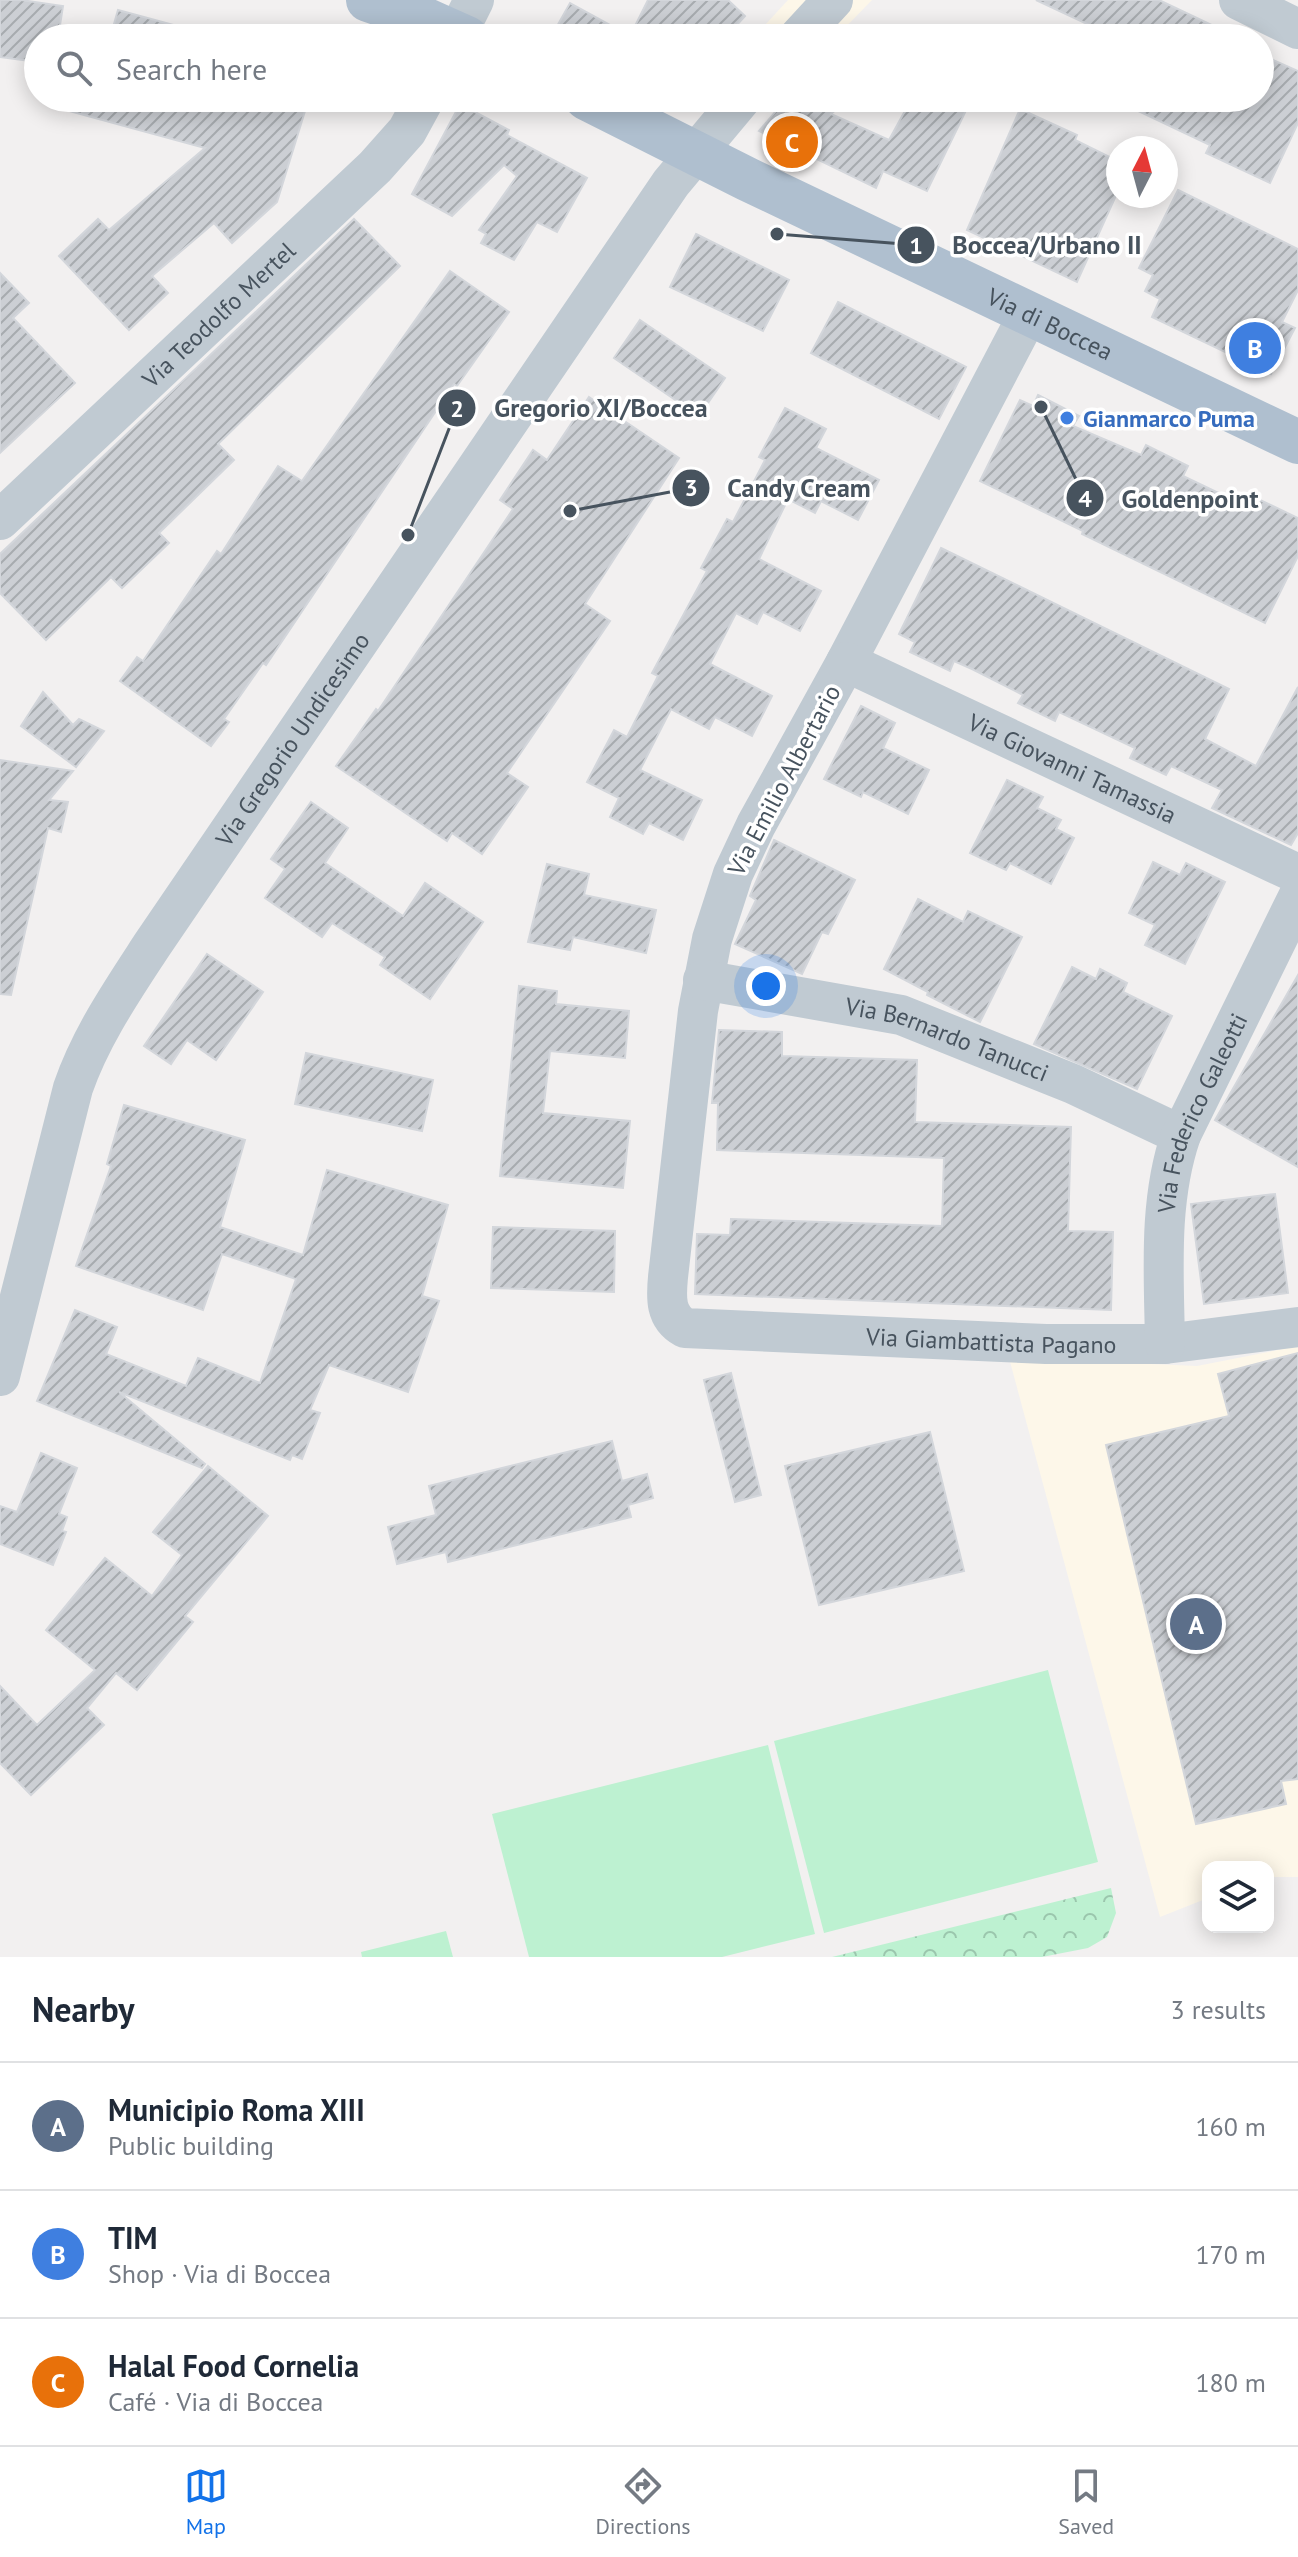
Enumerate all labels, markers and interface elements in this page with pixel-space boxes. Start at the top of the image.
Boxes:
search box [24,24,1274,112]
icon: search [52,46,96,90]
text: Search here [116,49,267,88]
pin: C [766,112,818,172]
north arrow [1106,136,1178,208]
callout: Boccea/Urbano II [896,220,1157,270]
text: Boccea/Urbano II [952,228,1142,261]
text: 1 [909,230,923,261]
street label: Via Teodolfo Mertel [134,235,302,395]
street label: Via di Boccea [981,280,1118,367]
pin: B [1229,318,1281,378]
callout: Gregorio XI/Boccea [437,383,724,433]
text: Gregorio XI/Boccea [494,391,708,424]
text: 2 [450,393,464,424]
place label: Gianmarco Puma [1083,403,1255,434]
marker: Gianmarco Puma [1058,409,1076,427]
callout: Candy Cream [671,463,888,513]
text: Candy Cream [727,471,871,504]
text: 3 [684,472,698,503]
callout: Goldenpoint [1065,473,1274,523]
text: Goldenpoint [1121,482,1259,515]
text: 4 [1078,483,1092,514]
street label: Via Gregorio Undicesimo [208,626,376,853]
street label: Via Emilio Albertario [720,679,847,882]
street label: Via Giovanni Tamassia [962,706,1182,830]
your location [746,966,786,1006]
street label: Via Bernardo Tanucci [842,990,1053,1088]
street label: Via Federico Galeotti [1150,1008,1254,1215]
street label: Via Giambattista Pagano [865,1321,1116,1360]
pin: A [1170,1594,1222,1654]
map controls [1202,1861,1274,1933]
button: layers [1202,1861,1274,1933]
text: Nearby [32,1987,134,2031]
text: 3 results [1171,1993,1266,2026]
text: Municipio Roma XIII [108,2090,365,2129]
text: A [50,2110,66,2143]
text: 160 m [1195,2110,1266,2143]
text: Public building [108,2129,274,2162]
text: TIM [108,2218,158,2257]
text: B [50,2238,66,2271]
text: 170 m [1195,2238,1266,2271]
text: Shop · Via di Boccea [108,2257,331,2290]
text: Halal Food Cornelia [108,2346,359,2385]
text: C [51,2366,65,2399]
text: 180 m [1195,2366,1266,2399]
text: Café · Via di Boccea [108,2385,324,2418]
tab: Map [184,2464,228,2540]
tab: Directions [595,2464,691,2540]
tab: Saved [1058,2464,1114,2540]

